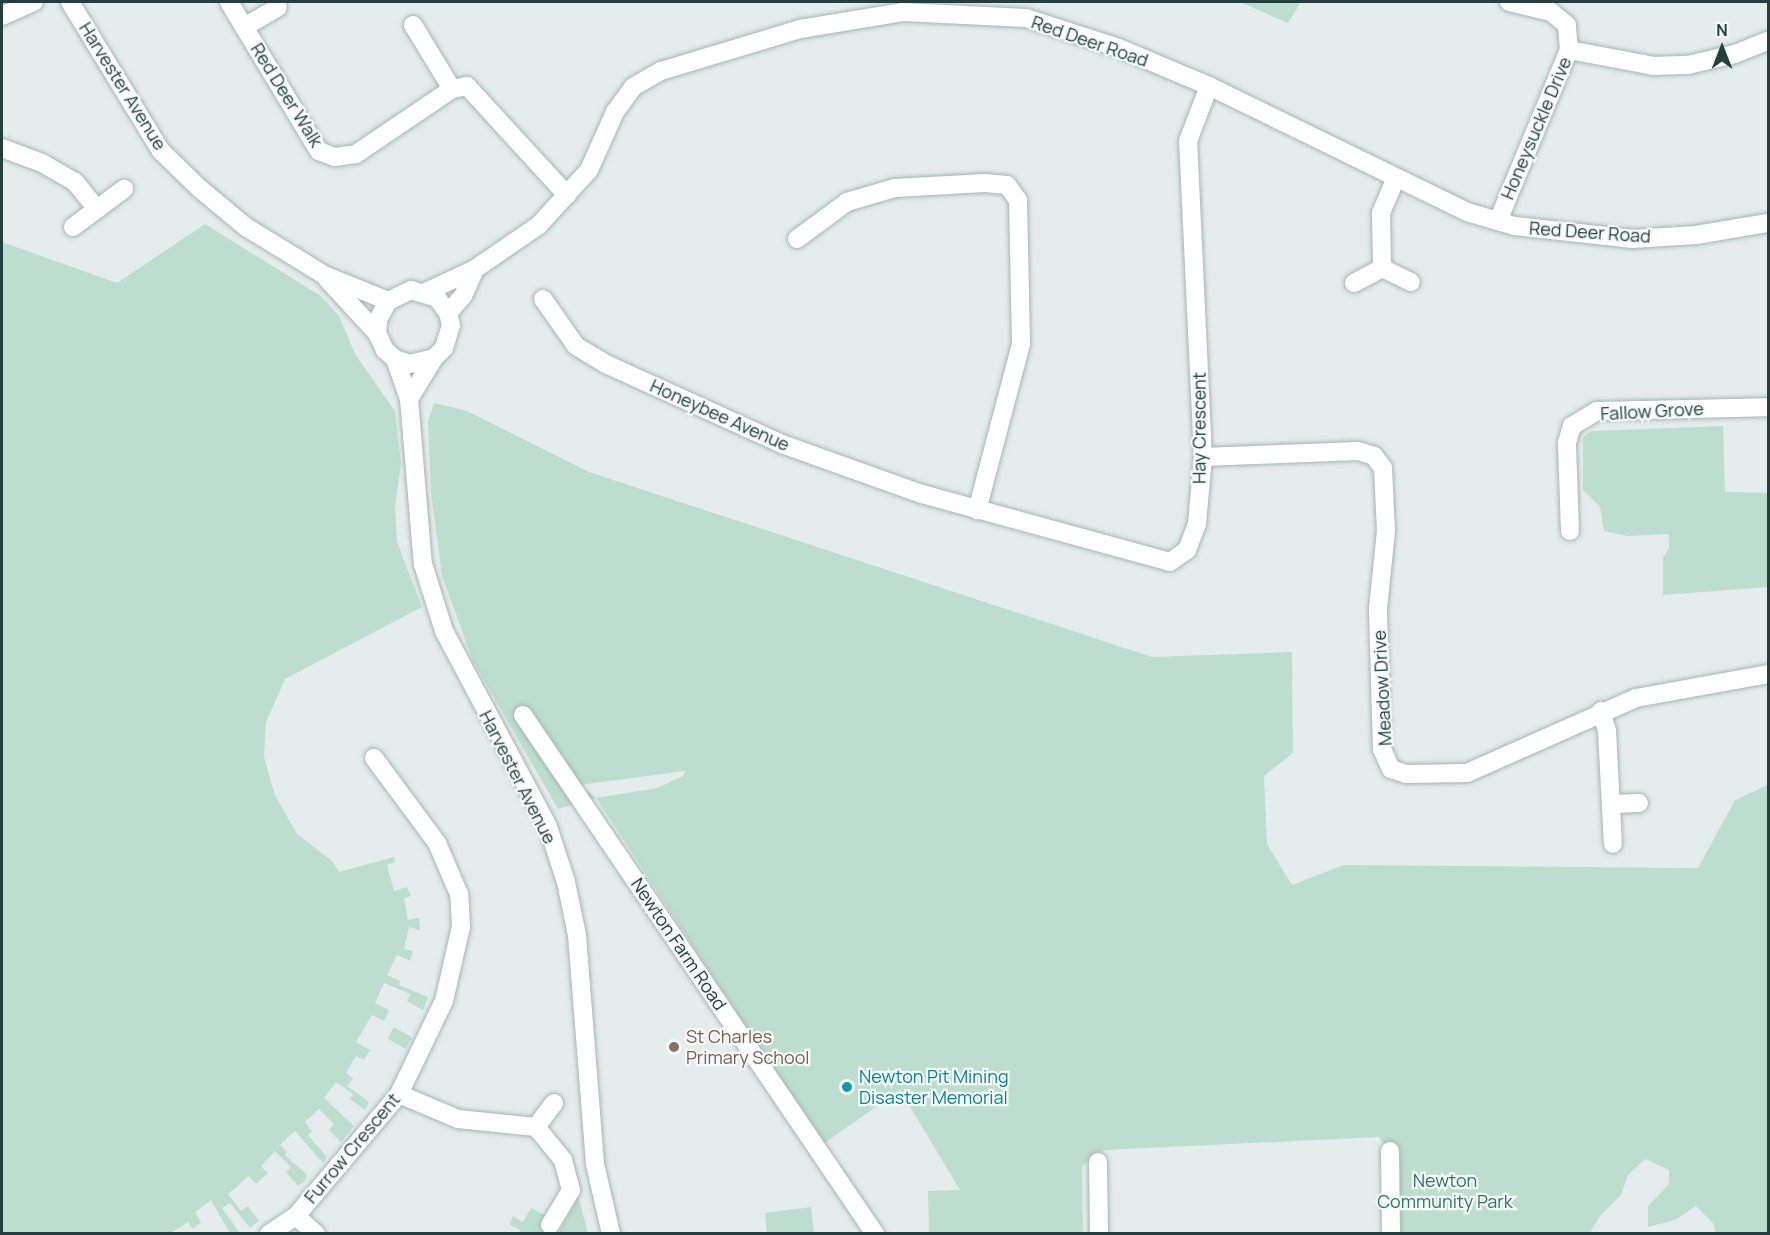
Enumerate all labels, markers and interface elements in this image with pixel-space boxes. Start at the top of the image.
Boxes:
street label: Red Deer Road [1029,11,1151,71]
street label: Harvester Avenue [75,18,171,154]
north arrow [1692,18,1752,78]
text: N [1716,19,1728,41]
street label: Red Deer Walk [246,39,328,151]
street label: Honeysuckle Drive [1496,53,1576,203]
street label: Red Deer Road [1528,217,1652,247]
street label: Hay Crescent [1188,372,1210,484]
street label: Honeybee Avenue [647,375,793,455]
street label: Fallow Grove [1600,398,1704,424]
street label: Meadow Drive [1368,630,1396,746]
street label: Harvester Avenue [475,707,561,847]
street label: Newton Farm Road [627,874,731,1014]
place label: St Charles Primary School [686,1026,810,1068]
marker: St Charles Primary School [667,1040,681,1054]
place label: Newton Pit Mining Disaster Memorial [859,1066,1009,1108]
marker: Newton Pit Mining Disaster Memorial [840,1080,854,1094]
street label: Furrow Crescent [300,1088,404,1208]
park label: Newton Community Park [1377,1170,1513,1212]

